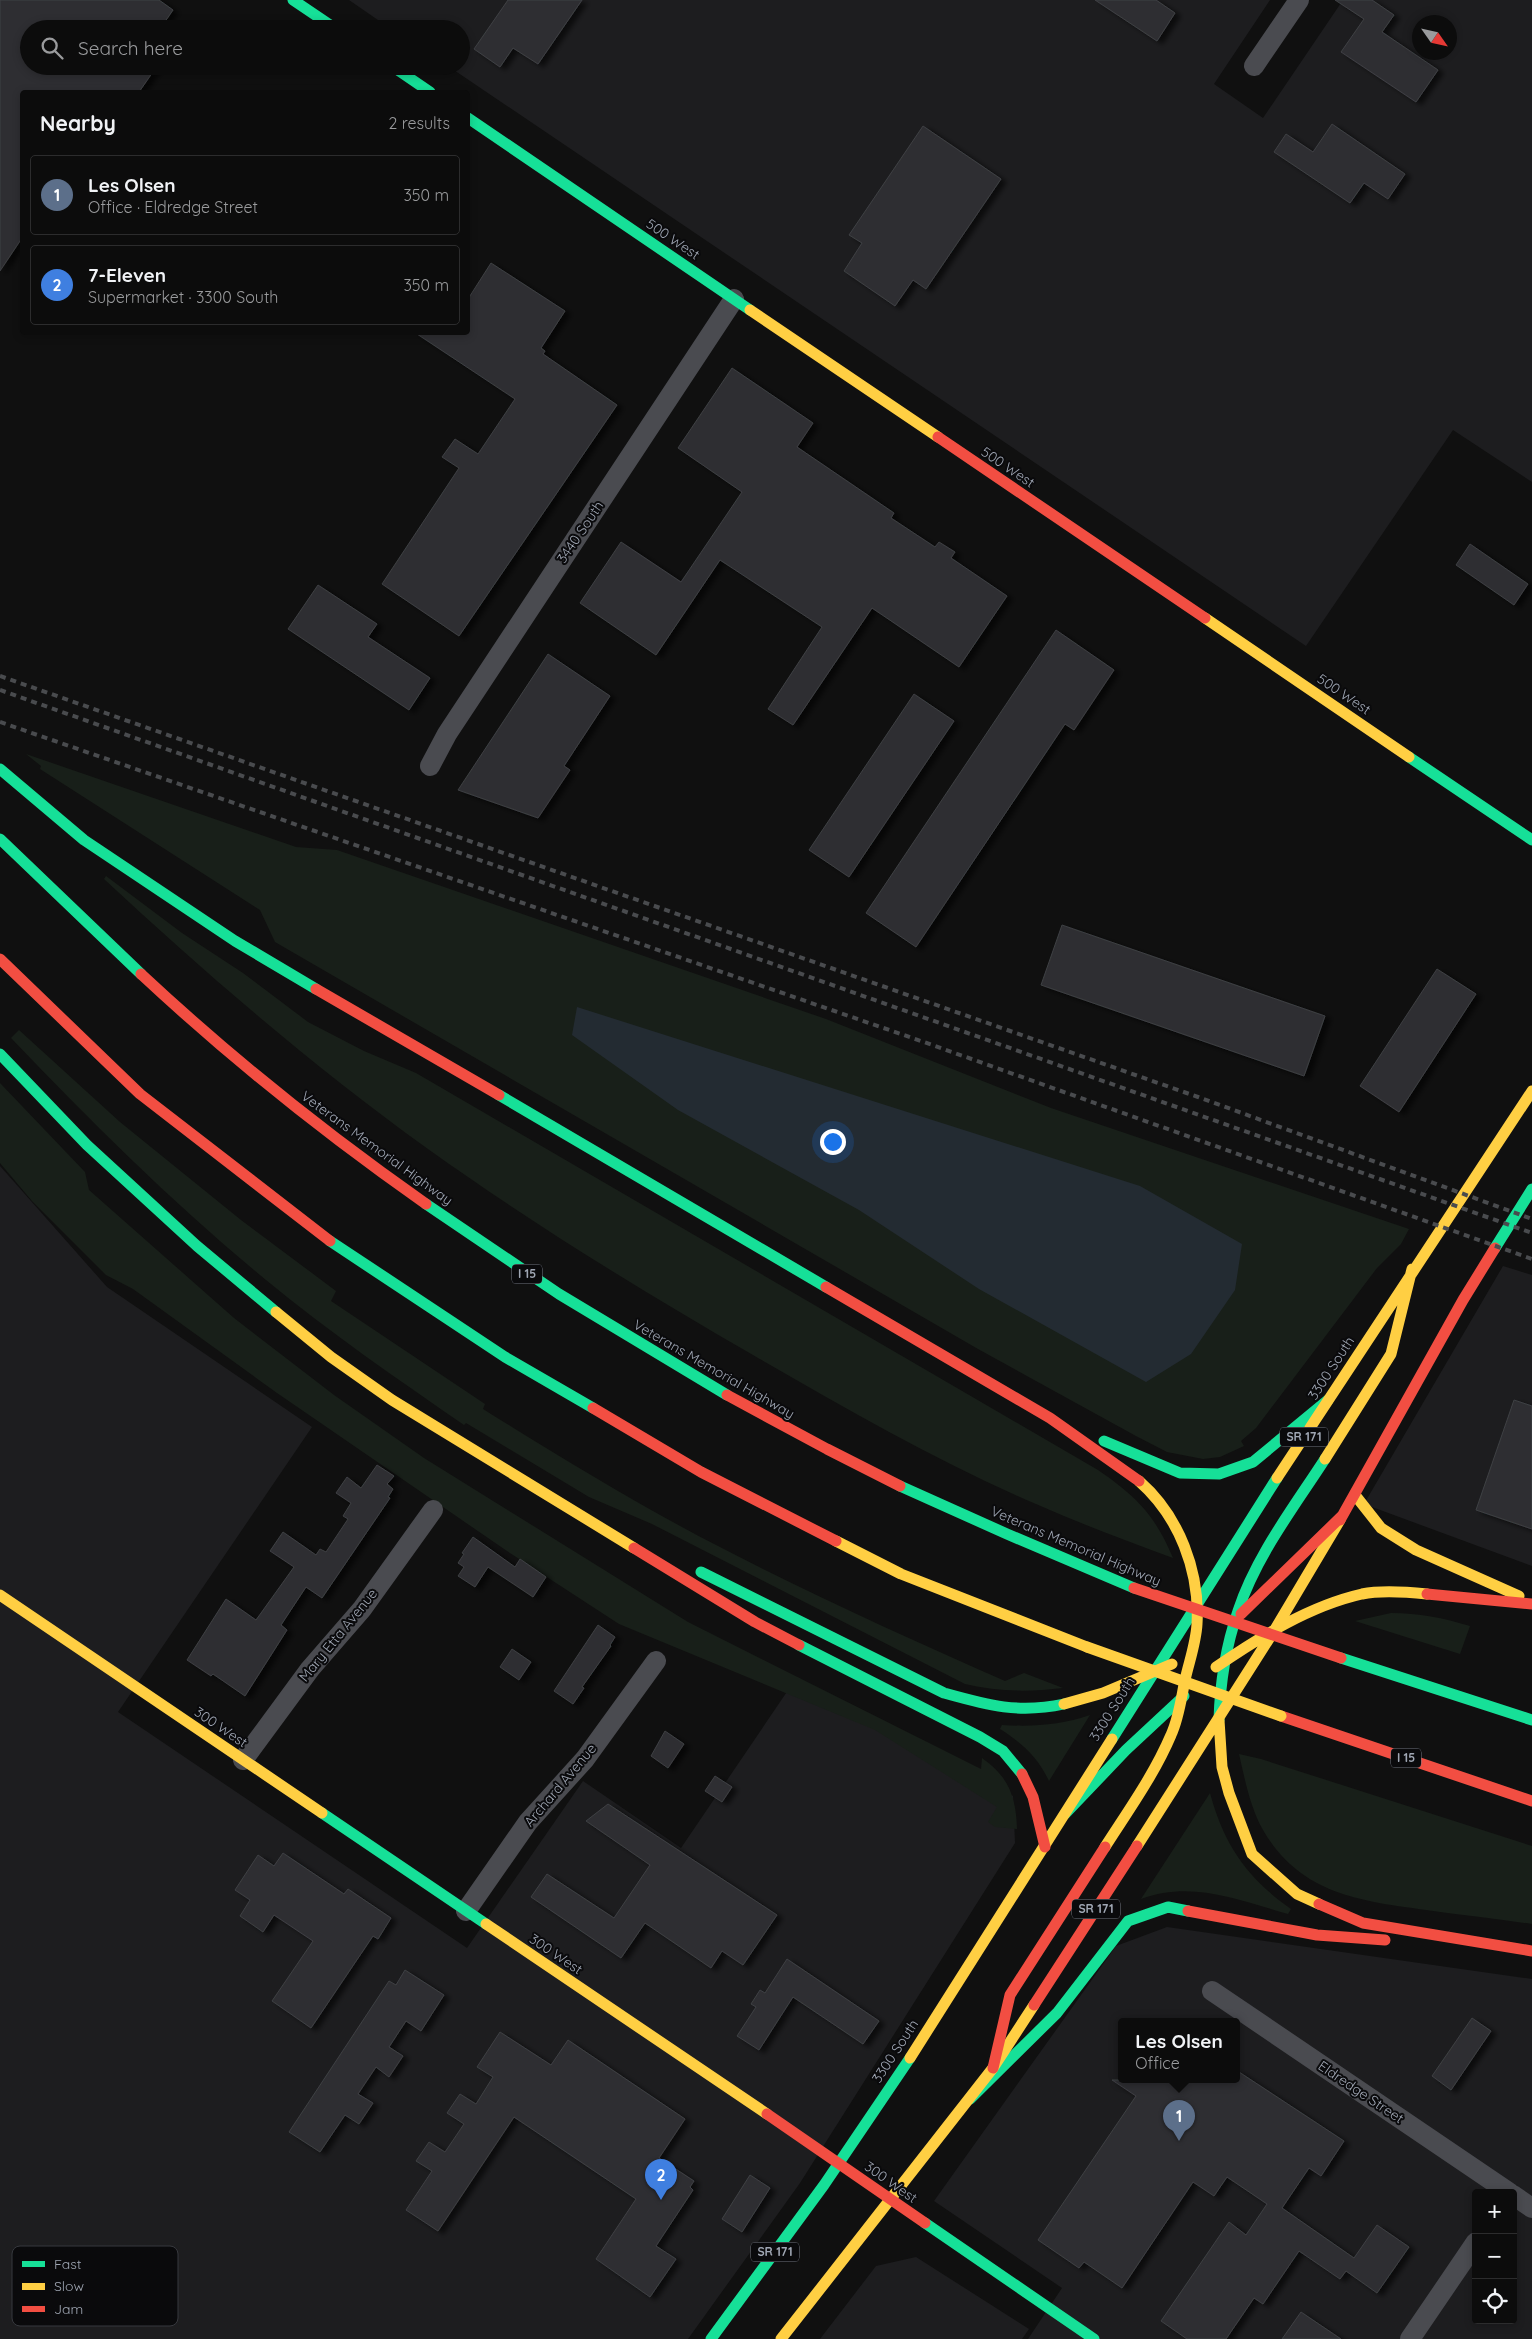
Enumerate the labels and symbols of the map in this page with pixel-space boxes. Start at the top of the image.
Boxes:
north arrow [1412,15,1457,60]
street label: 500 West [643,215,703,264]
street label: 500 West [978,443,1038,492]
street label: 3440 South [553,497,607,567]
street label: 500 West [1314,670,1374,719]
street label: Veterans Memorial Highway [298,1087,456,1209]
your location [820,1129,846,1155]
road number: I 15 [512,1264,542,1284]
street label: Veterans Memorial Highway [630,1315,798,1423]
street label: 3300 South [1304,1333,1358,1403]
road number: SR 171 [1280,1428,1328,1446]
street label: Veterans Memorial Highway [988,1502,1164,1590]
street label: Mary Etta Avenue [295,1585,381,1685]
street label: 3300 South [1085,1674,1139,1744]
street label: 300 West [191,1703,251,1751]
street label: Archard Avenue [520,1740,600,1830]
road number: I 15 [1391,1749,1421,1768]
road number: SR 171 [1072,1900,1120,1918]
street label: 300 West [526,1930,586,1978]
street label: 3300 South [868,2016,922,2086]
street label: Eldredge Street [1315,2057,1407,2127]
pin: 1 [1163,2100,1195,2141]
street label: 300 West [861,2157,921,2207]
pin: 2 [645,2159,677,2200]
road number: SR 171 [751,2242,799,2262]
legend [12,2246,178,2326]
text: Fast [54,2255,82,2273]
text: Slow [54,2277,84,2295]
text: Jam [54,2300,83,2318]

